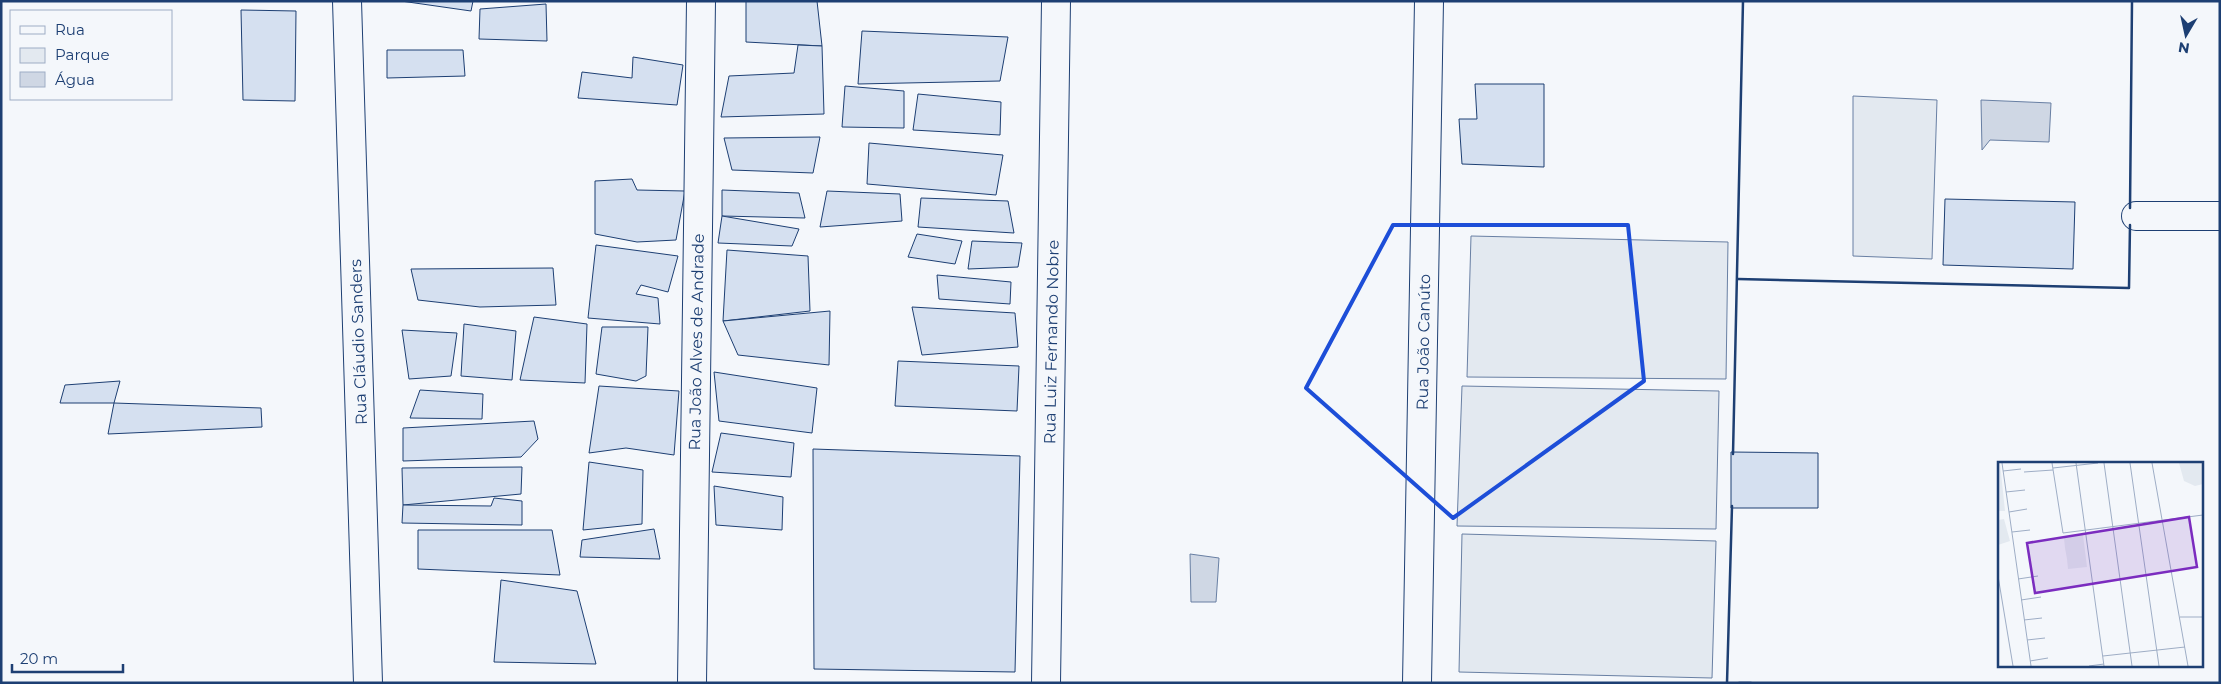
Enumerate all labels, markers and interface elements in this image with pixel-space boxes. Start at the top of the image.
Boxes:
legend [10,10,172,100]
north arrow [2161,10,2211,60]
text: Rua [55,20,85,39]
text: N [2177,38,2191,58]
text: Parque [55,45,110,64]
text: Água [55,70,95,89]
street label: Rua João Alves de Andrade [685,233,708,451]
street label: Rua Luiz Fernando Nobre [1040,240,1063,444]
street label: Rua Cláudio Sanders [346,259,371,425]
street label: Rua João Canúto [1413,274,1434,410]
inset map [1998,462,2204,666]
scale bar [12,642,124,674]
text: 20 m [20,649,58,668]

